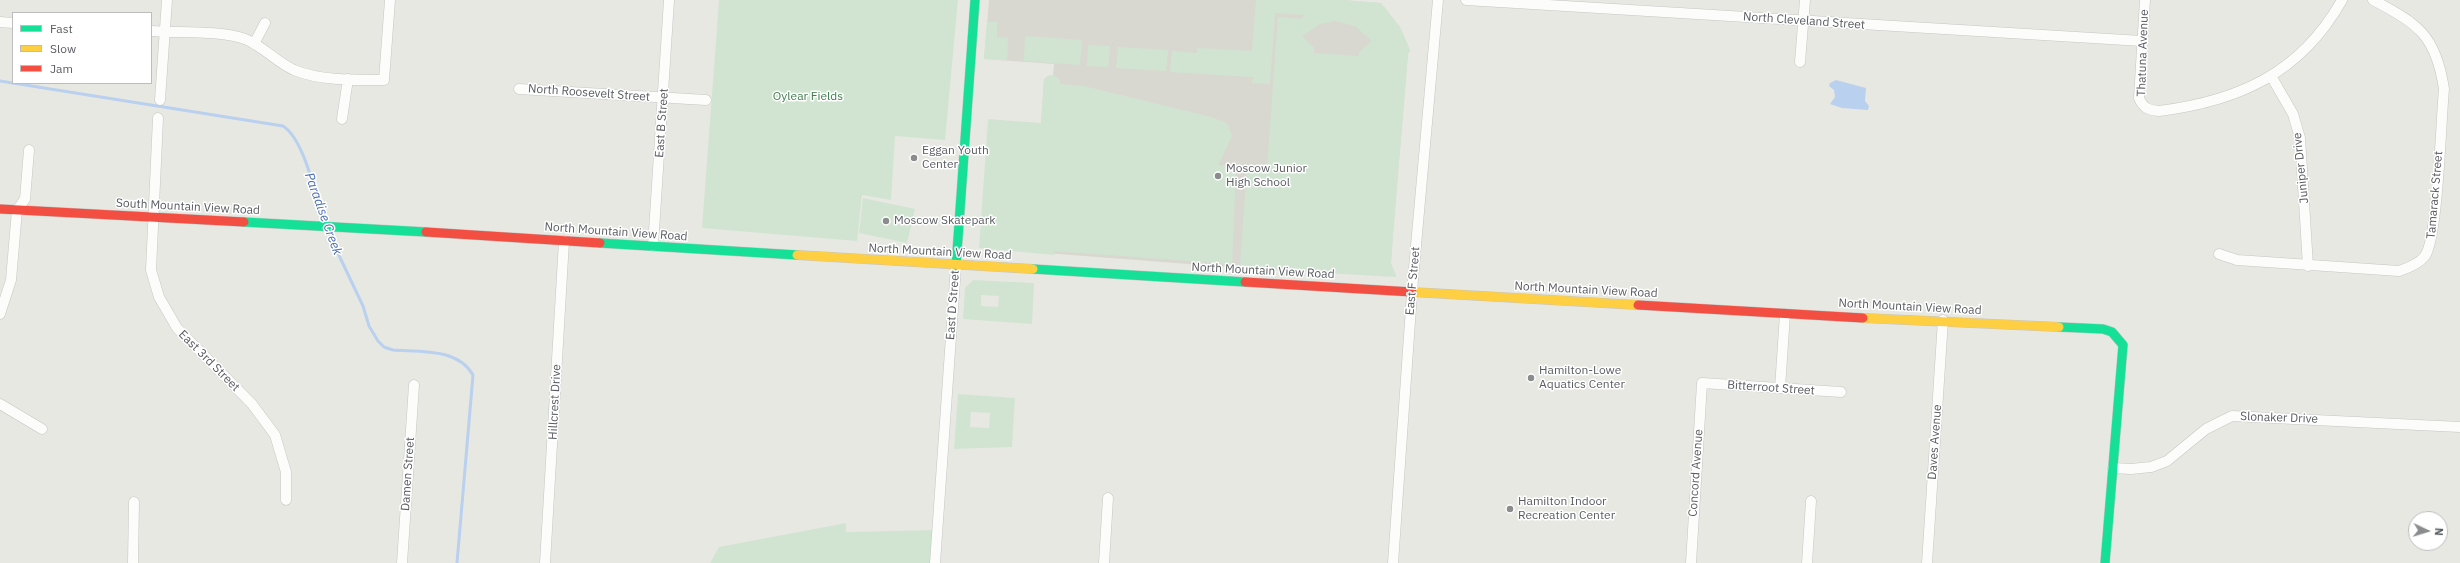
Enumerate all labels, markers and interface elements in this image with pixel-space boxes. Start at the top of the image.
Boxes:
street label: Thatuna Avenue [2134,9,2152,97]
street label: North Cleveland Street [1742,10,1866,32]
legend [12,12,152,84]
text: Fast [50,21,73,36]
text: Slow [50,41,76,56]
text: Jam [50,61,73,76]
street label: North Roosevelt Street [527,82,651,104]
street label: East B Street [652,88,672,158]
park label: Oylear Fields [773,90,843,104]
street label: Juniper Drive [2290,132,2312,204]
place label: Eggan Youth Center [922,144,989,172]
street label: Tamarack Street [2424,150,2446,240]
marker: Eggan Youth Center [909,153,919,163]
place label: Moscow Junior High School [1226,162,1307,190]
water label: Paradise Creek [301,171,345,257]
marker: Moscow Junior High School [1213,171,1223,181]
street label: South Mountain View Road [116,196,260,218]
place label: Moscow Skatepark [894,214,995,228]
marker: Moscow Skatepark [881,216,891,226]
street label: North Mountain View Road [544,220,688,244]
street label: North Mountain View Road [868,241,1012,263]
street label: East F Street [1403,246,1423,316]
street label: North Mountain View Road [1191,260,1335,282]
street label: East D Street [943,270,963,340]
street label: North Mountain View Road [1514,279,1658,301]
street label: North Mountain View Road [1838,296,1982,318]
street label: East 3rd Street [175,327,243,395]
street label: Hillcrest Drive [546,364,564,440]
place label: Hamilton-Lowe Aquatics Center [1539,364,1625,392]
marker: Hamilton-Lowe Aquatics Center [1526,373,1536,383]
street label: Bitterroot Street [1727,378,1815,398]
street label: Daves Avenue [1925,404,1945,480]
street label: Slonaker Drive [2240,409,2318,427]
street label: Concord Avenue [1686,429,1706,517]
street label: Damen Street [398,437,418,511]
place label: Hamilton Indoor Recreation Center [1518,495,1615,523]
marker: Hamilton Indoor Recreation Center [1505,504,1515,514]
north arrow [2408,511,2448,551]
text: N [2432,527,2446,536]

